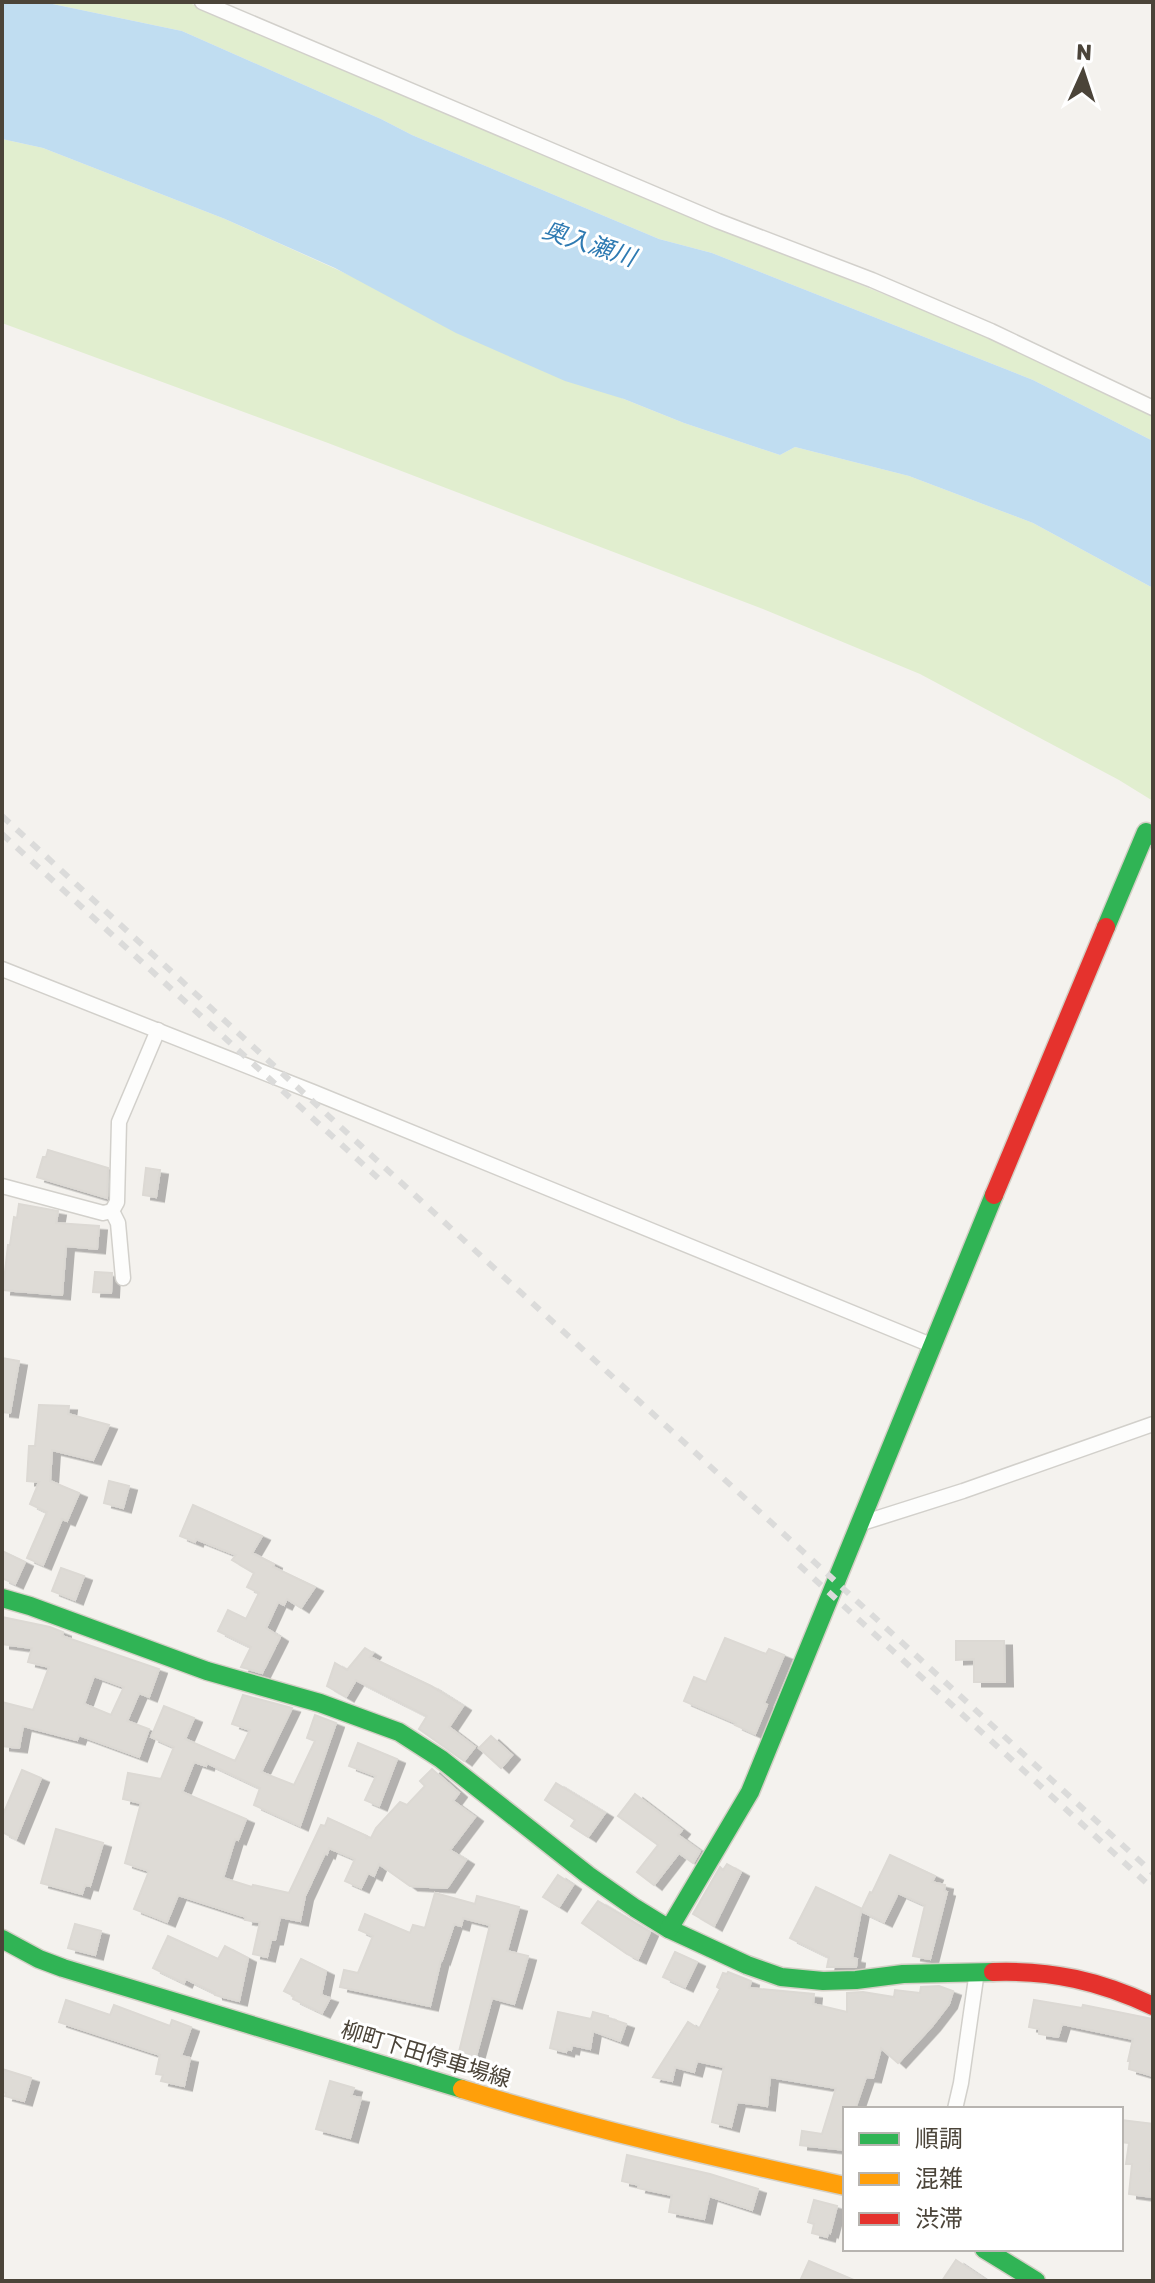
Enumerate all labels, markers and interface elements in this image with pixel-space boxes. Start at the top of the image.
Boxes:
north arrow [1043,32,1123,112]
text: N [1075,39,1093,66]
water label: 奥入瀬川 [539,216,642,273]
street label: 柳町下田停車場線 [338,2016,514,2093]
legend [843,2107,1123,2251]
text: 順調 [915,2125,963,2153]
text: 混雑 [915,2165,963,2193]
text: 渋滞 [915,2205,963,2233]

